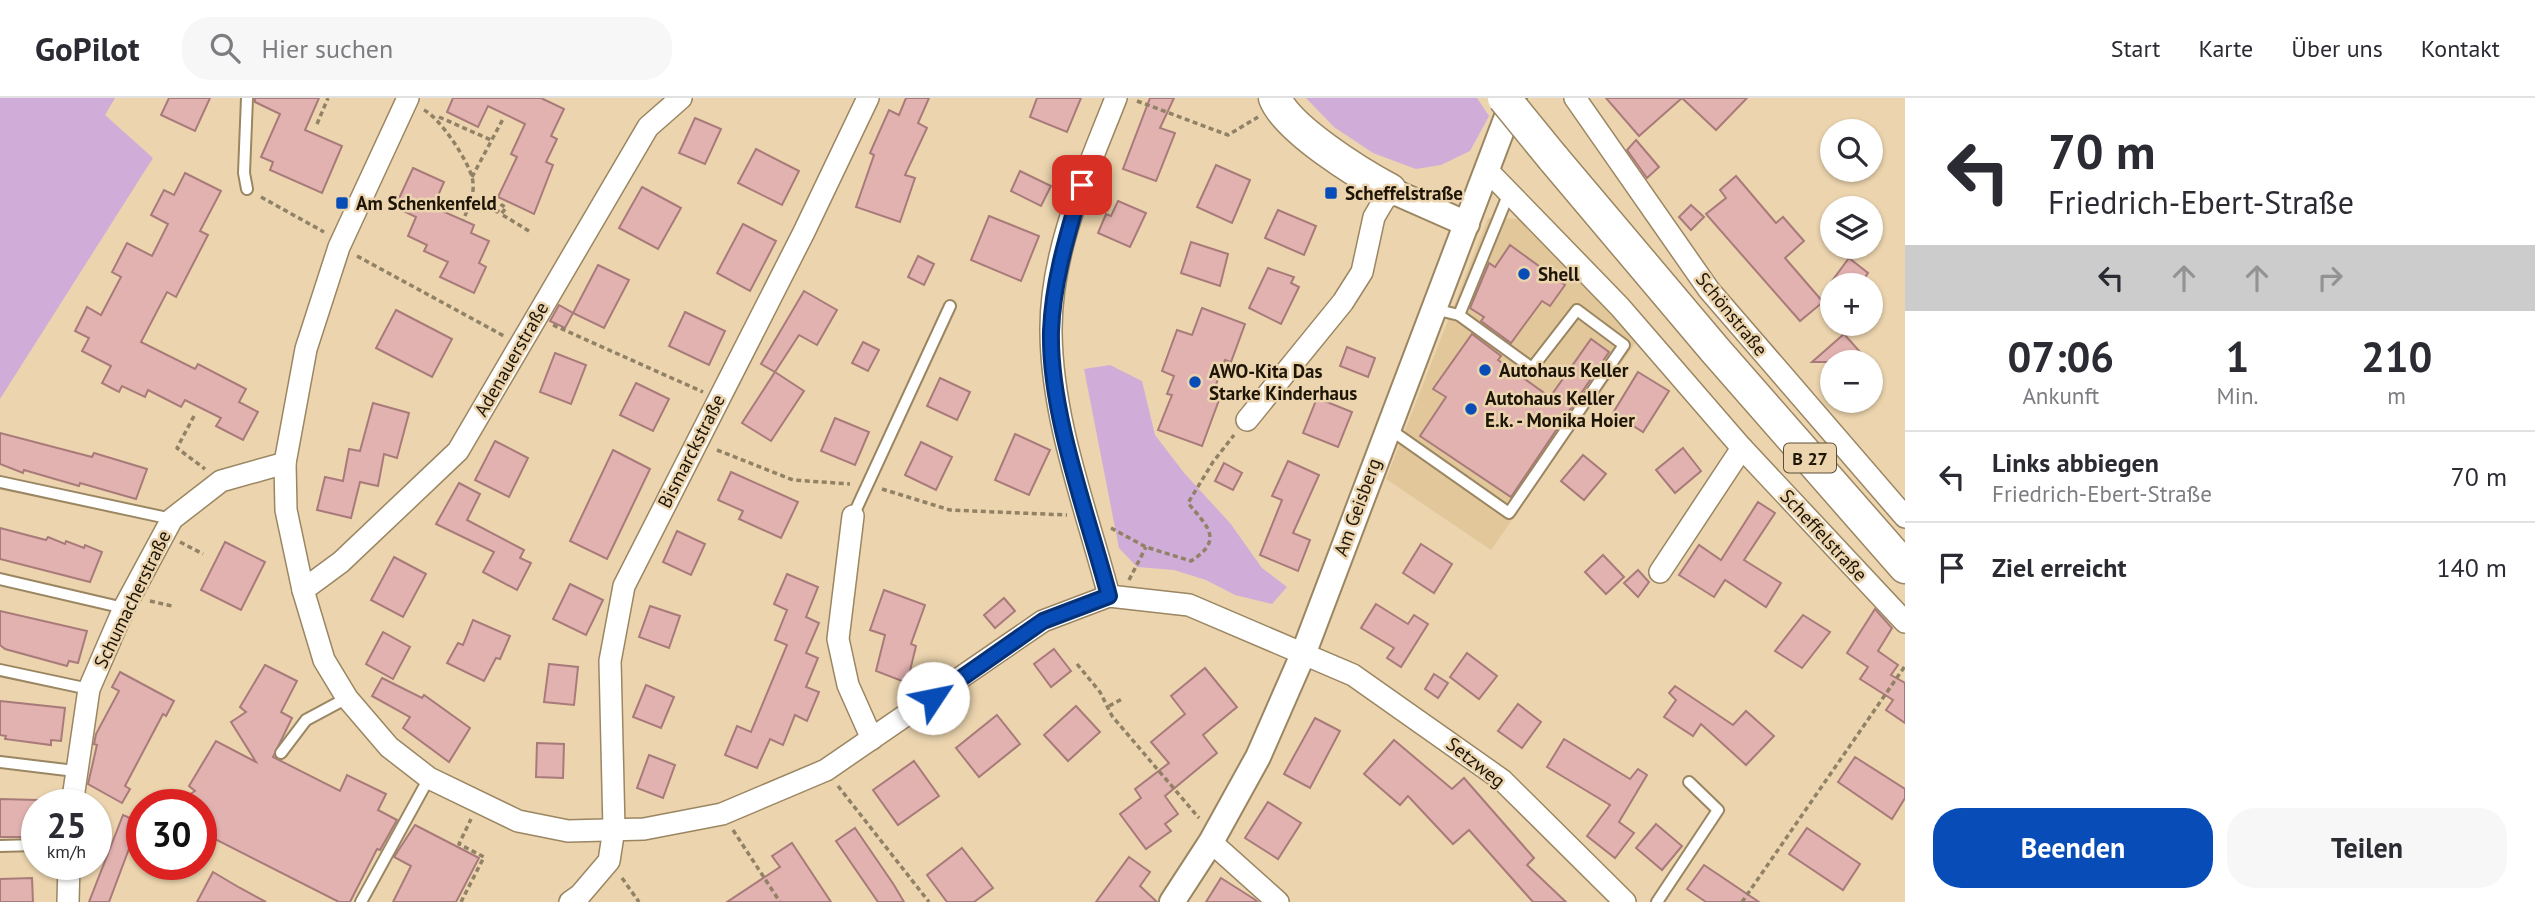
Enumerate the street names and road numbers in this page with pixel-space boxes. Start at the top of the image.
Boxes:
street label: Schönstraße [1691,267,1773,361]
street label: Adenauerstraße [469,297,553,421]
street label: Bismarckstraße [652,390,730,512]
road number: B 27 [1784,444,1836,472]
street label: Am Geisberg [1328,455,1386,559]
street label: Scheffelstraße [1775,484,1873,586]
street label: Schumacherstraße [88,526,176,672]
street label: Setzweg [1442,732,1510,792]

